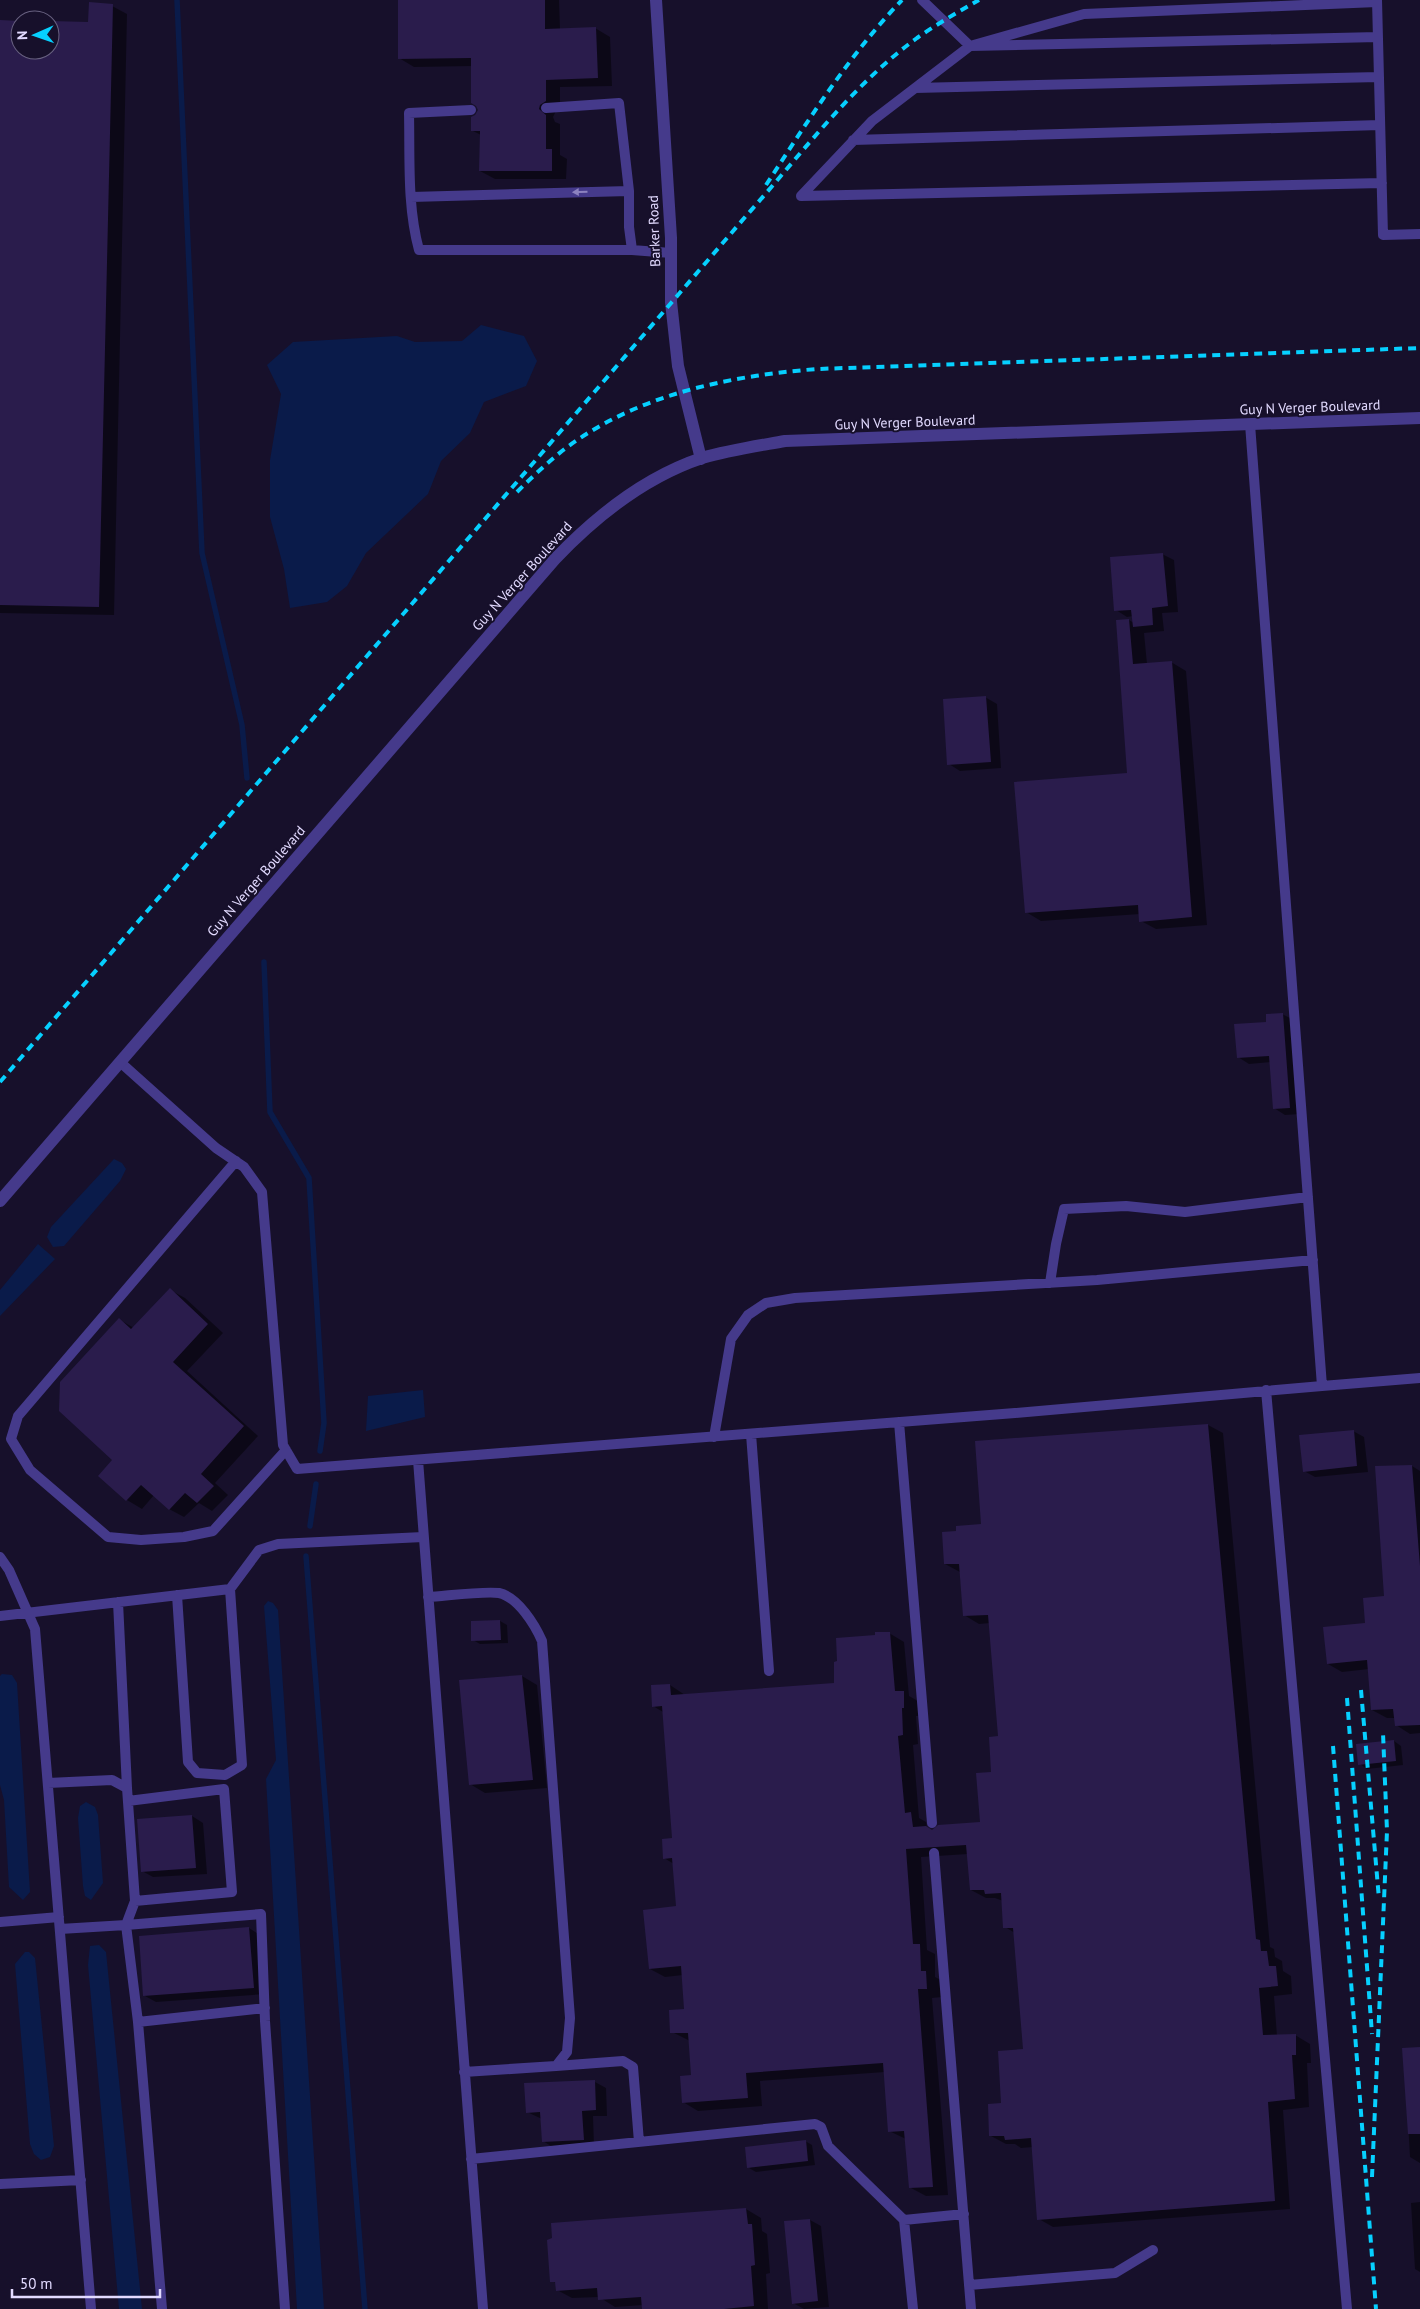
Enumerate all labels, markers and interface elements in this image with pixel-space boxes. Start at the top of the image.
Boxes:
north arrow [10,10,60,60]
text: N [13,31,31,40]
one-way arrow [572,189,588,197]
street label: Barker Road [644,195,664,267]
street label: Guy N Verger Boulevard [1239,396,1381,418]
street label: Guy N Verger Boulevard [834,411,976,433]
street label: Guy N Verger Boulevard [468,518,576,634]
street label: Guy N Verger Boulevard [203,822,309,940]
scale bar [12,2266,160,2298]
text: 50 m [20,2274,53,2293]

